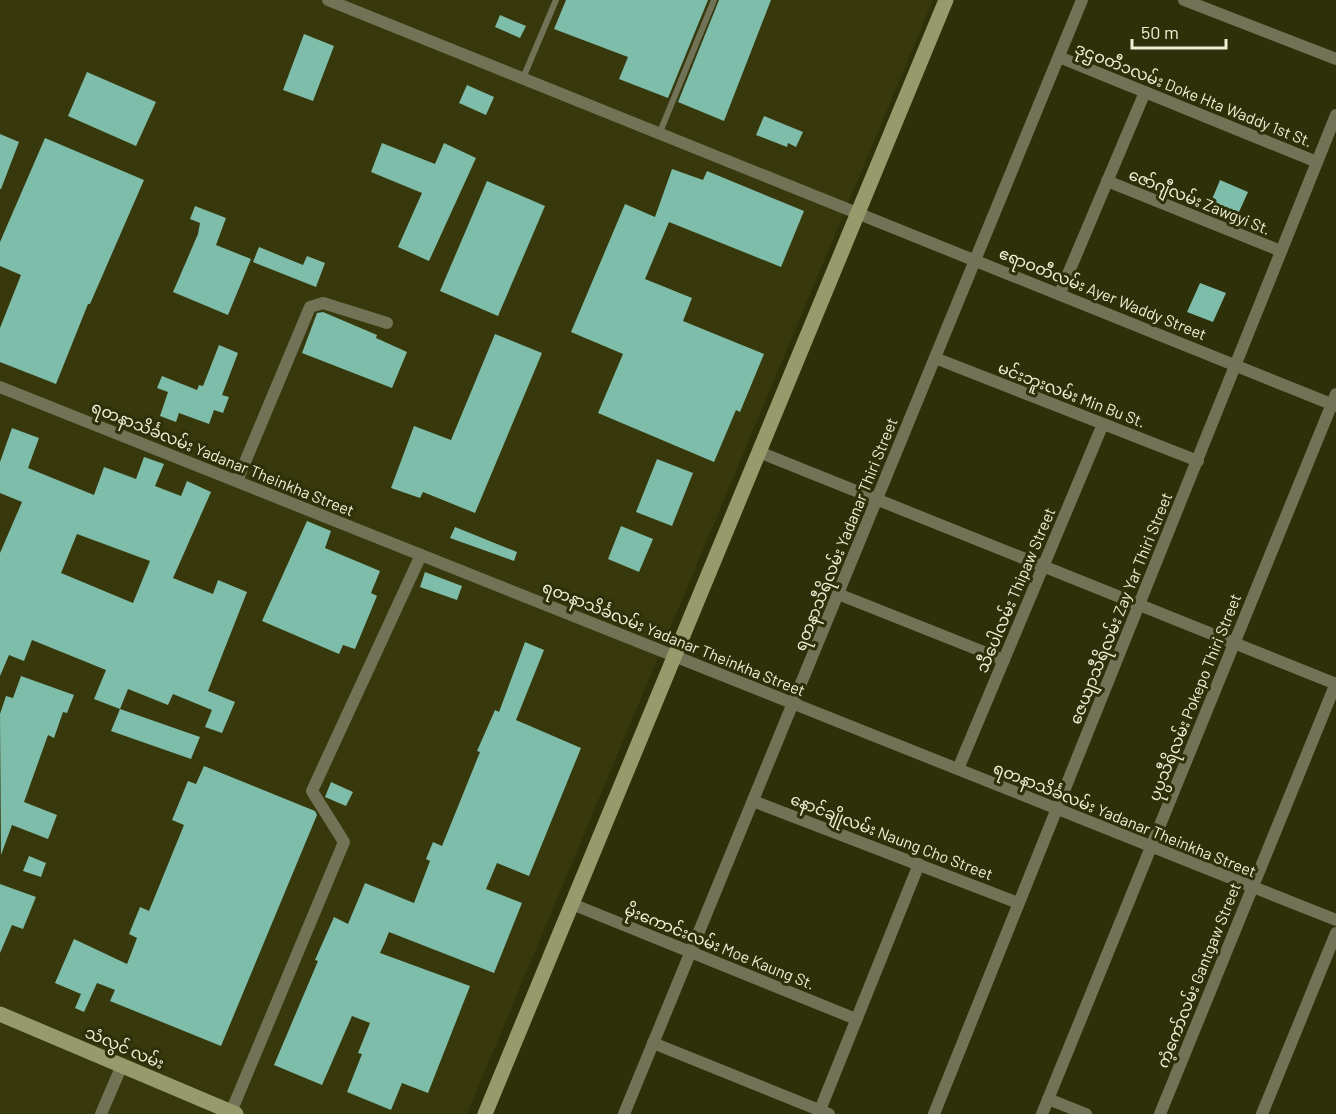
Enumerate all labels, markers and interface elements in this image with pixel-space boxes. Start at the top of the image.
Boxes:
scale bar [1132,12,1226,50]
text: 50 m [1141,21,1179,43]
street label: ဒုဌဝတီ၁လမ်း Doke Hta Waddy 1st St. [1070,37,1316,156]
street label: ဇော်ဂျီလမ်း Zawgyi St. [1124,163,1274,243]
street label: ဧရာဝတီလမ်း Ayer Waddy Street [995,242,1210,348]
street label: မင်းဘူးလမ်း Min Bu St. [993,356,1149,436]
street label: ရတနာသိင်္ခလမ်း Yadanar Theinkha Street [87,396,357,524]
street label: ရတနာသီရိလမ်း Yadanar Thiri Street [788,414,905,655]
street label: ဇေယျာသီရိလမ်း Zay Yar Thiri Street [1064,489,1180,729]
street label: သီပေါလမ်း Thipaw Street [971,504,1058,676]
street label: ရတနာသိင်္ခလမ်း Yadanar Theinkha Street [538,576,808,704]
street label: ပုပ္ပသီရိလမ်း Pokepo Thiri Street [1143,590,1250,806]
street label: ရတနာသိင်္ခလမ်း Yadanar Theinkha Street [989,757,1259,885]
street label: နောင်ချိုလမ်း Naung Cho Street [786,788,996,888]
street label: ကံ့ကော်လမ်း Gantgaw Street [1151,879,1246,1071]
street label: မိုးကောင်းလမ်း Moe Kaung St. [620,898,818,998]
street label: သံလွင် လမ်း [81,1021,168,1077]

